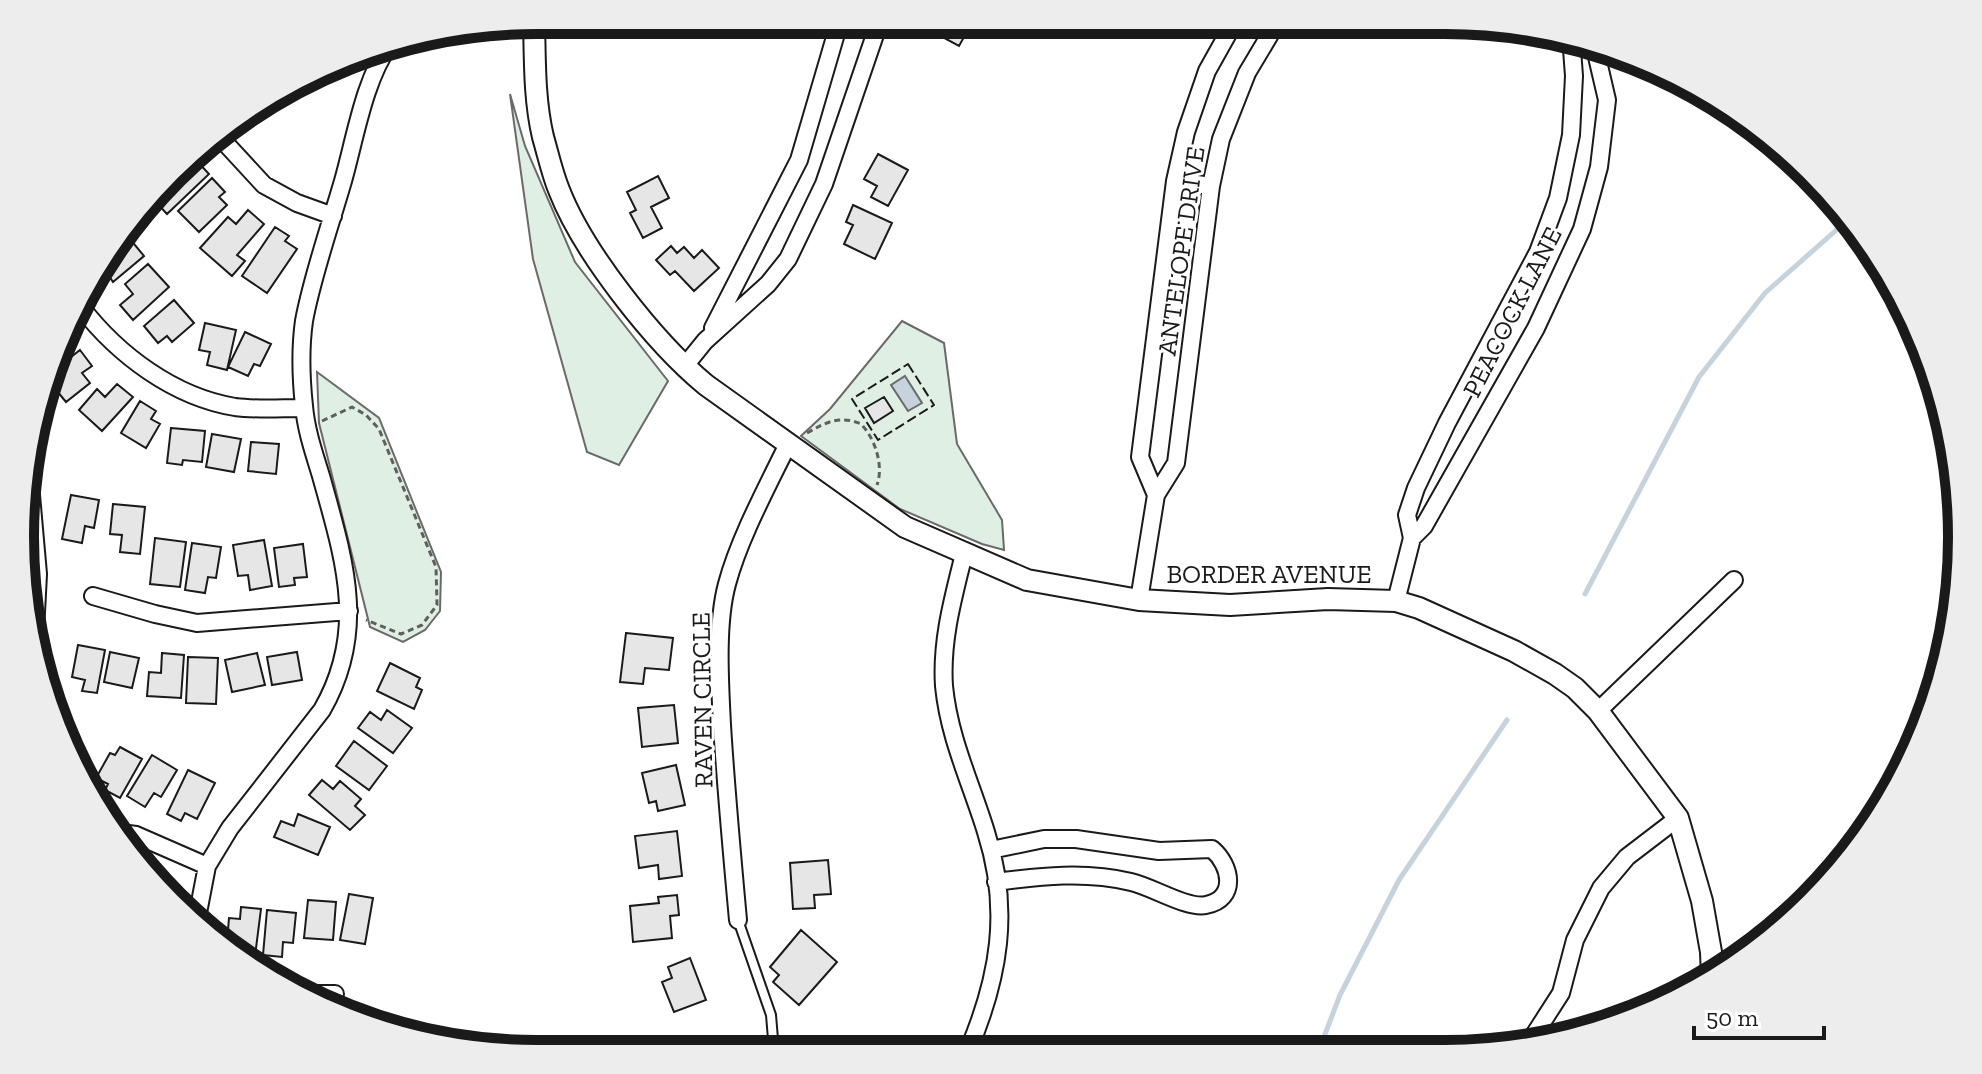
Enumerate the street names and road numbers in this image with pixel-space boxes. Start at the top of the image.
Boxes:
street label: ANTELOPE DRIVE [1150,144,1212,358]
street label: PEACOCK LANE [1455,222,1569,402]
street label: BORDER AVENUE [1166,558,1372,590]
street label: RAVEN CIRCLE [684,612,720,788]

